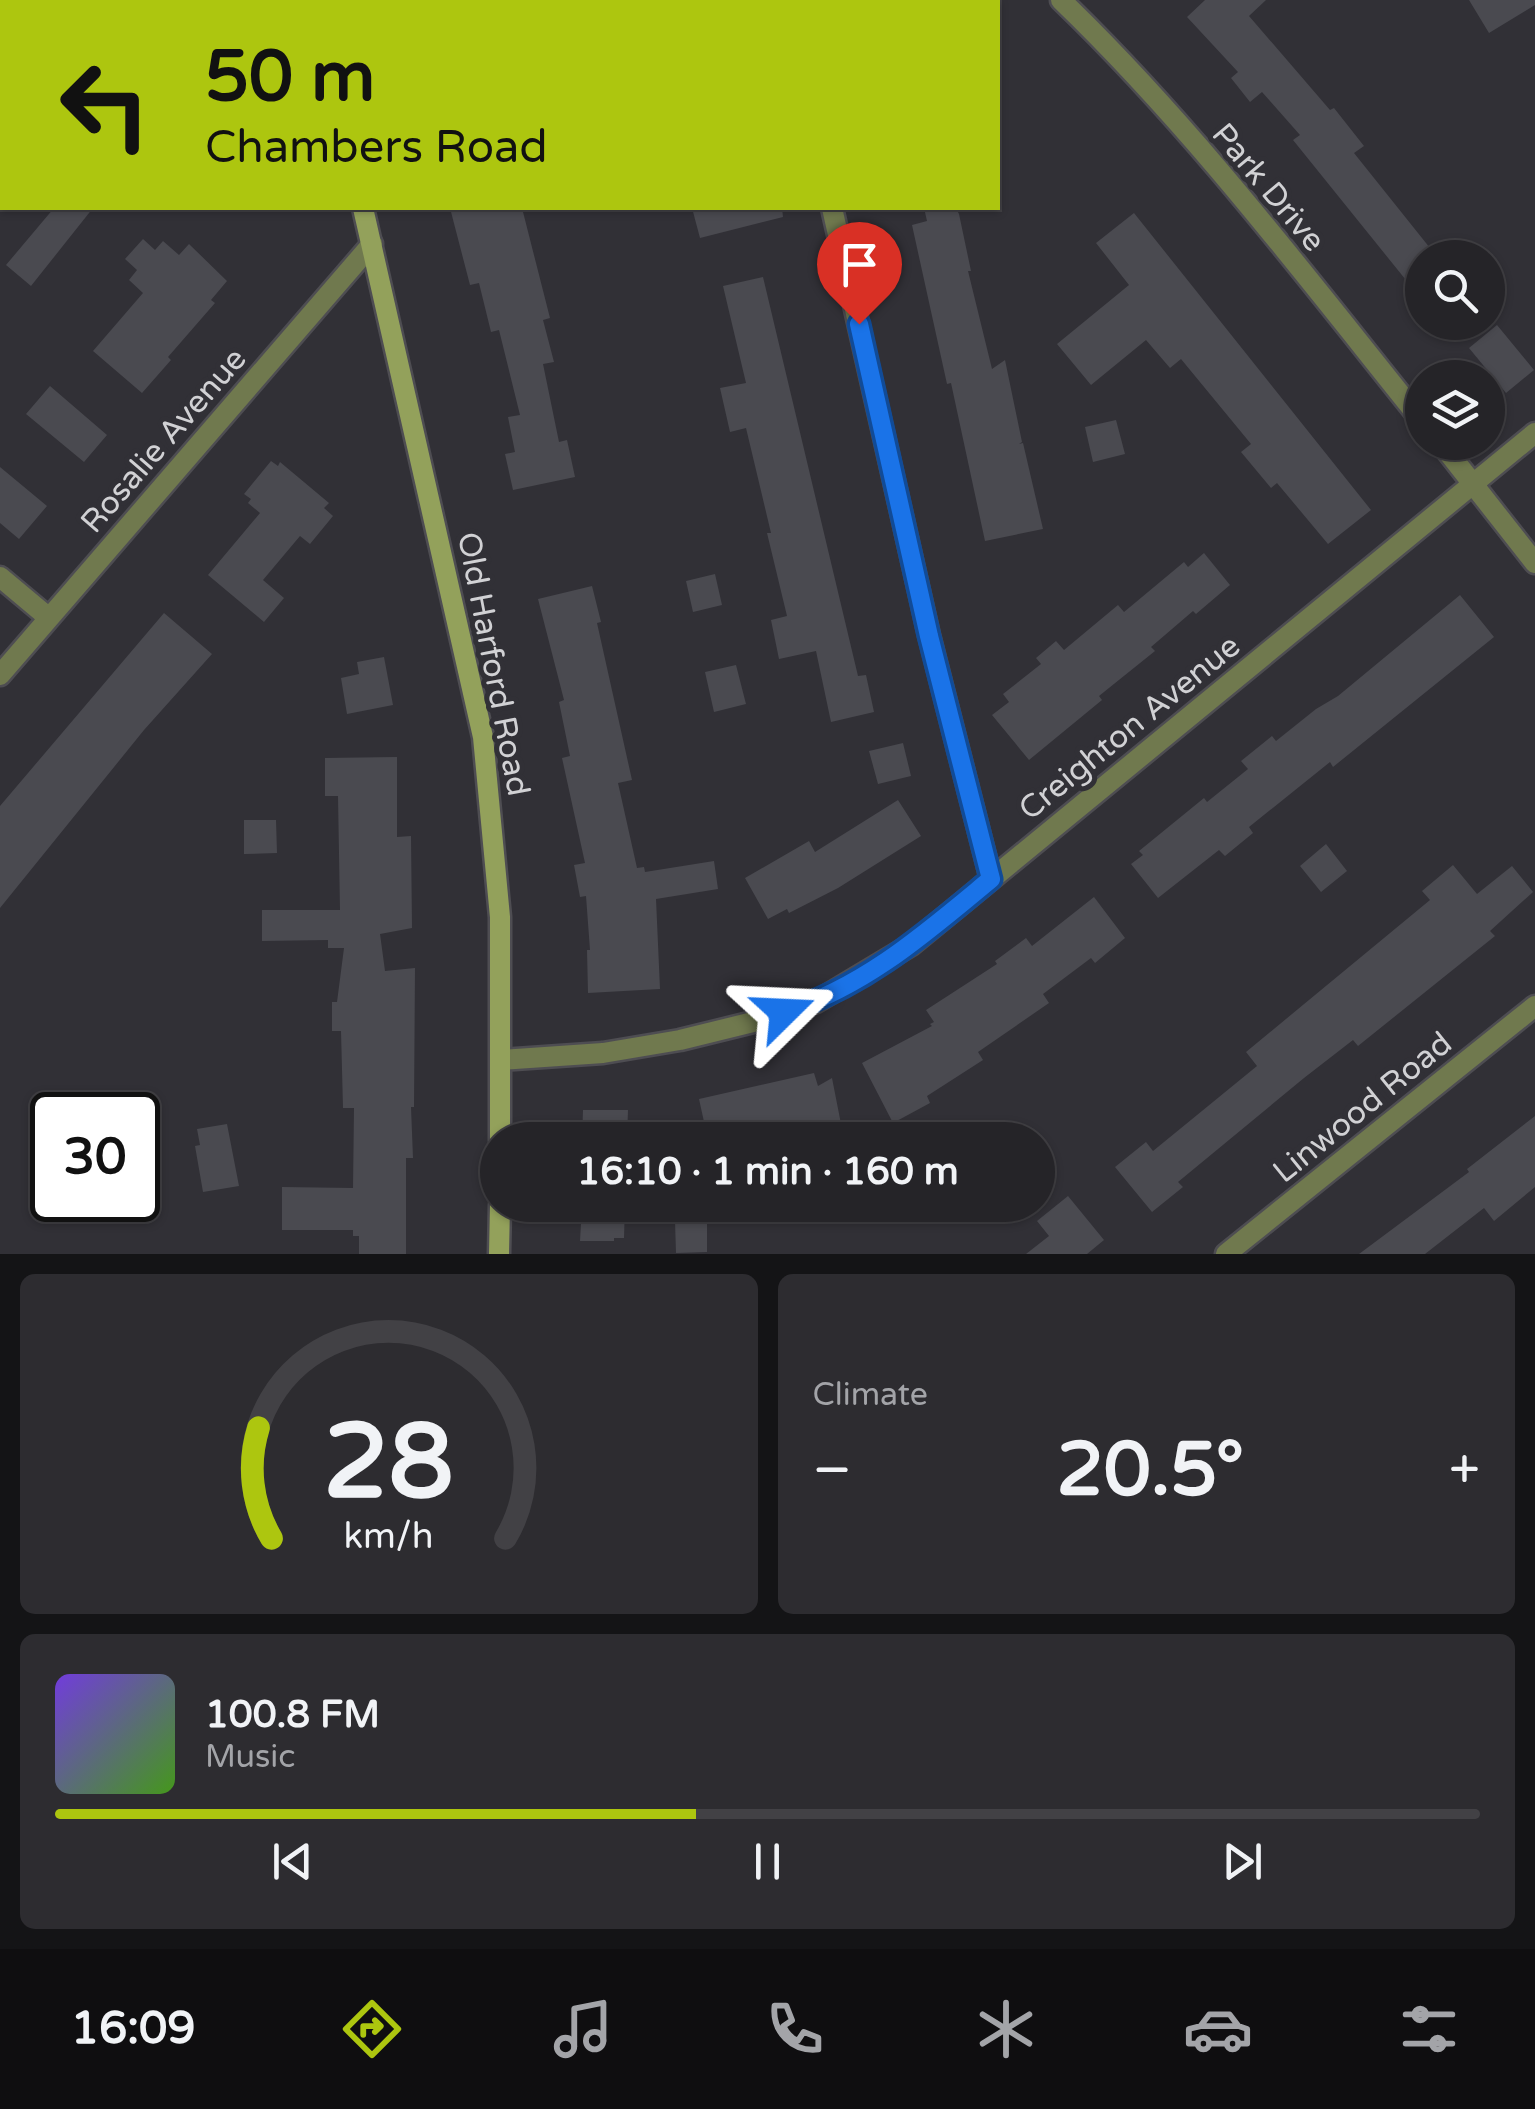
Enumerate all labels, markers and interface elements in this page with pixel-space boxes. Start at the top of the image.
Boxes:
text: 50 m [205,36,375,120]
icon: left [40,40,170,170]
street label: Park Drive [1204,116,1333,259]
text: Chambers Road [205,121,548,175]
pin [817,222,902,325]
icon: arrive [832,237,887,292]
map controls [1405,240,1505,460]
button: search [1405,240,1505,340]
street label: Rosalie Avenue [73,340,254,541]
button: layers [1405,360,1505,460]
street label: Old Harford Road [449,529,537,799]
street label: Creighton Avenue [1012,627,1248,828]
position arrow [732,960,836,1064]
street label: Linwood Road [1266,1024,1460,1191]
speed limit sign: 30 [30,1092,160,1222]
text: 16:10 · 1 min · 160 m [576,1149,959,1195]
text: Climate [813,1376,928,1414]
text: 28 [323,1401,454,1526]
text: 20.5° [1057,1425,1244,1515]
text: − [813,1438,852,1504]
text: + [1449,1438,1480,1504]
text: km/h [344,1515,434,1558]
text: 100.8 FM [205,1692,380,1738]
text: Music [205,1738,295,1776]
icon: previous [265,1834,320,1889]
icon: pause [740,1834,795,1889]
icon: next [1215,1834,1270,1889]
icon: directions [337,1994,407,2064]
icon: music [548,1994,618,2064]
icon: phone [760,1994,830,2064]
icon: climate [971,1994,1041,2064]
icon: car [1183,1994,1253,2064]
icon: filters [1394,1994,1464,2064]
text: 16:09 [71,2002,195,2056]

